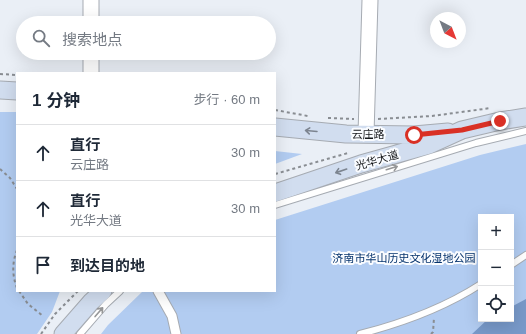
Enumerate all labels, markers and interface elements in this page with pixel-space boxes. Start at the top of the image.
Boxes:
north arrow [430,12,466,48]
search box [16,16,276,60]
icon: search [30,27,52,49]
text: 搜索地点 [62,31,122,48]
text: 1 分钟 [32,91,80,110]
text: 步行 · 60 m [194,92,260,107]
route end [491,112,509,130]
route start [405,126,423,144]
one-way arrow [305,127,318,134]
street label: 云庄路 [352,128,385,140]
text: 直行 [70,136,100,153]
icon: ahead [32,142,54,164]
text: 30 m [231,145,260,160]
street label: 光华大道 [354,148,400,172]
text: 云庄路 [70,157,109,172]
one-way arrow [386,164,399,171]
one-way arrow [335,168,348,175]
text: 直行 [70,192,100,209]
icon: ahead [32,198,54,220]
text: 30 m [231,201,260,216]
text: 光华大道 [70,213,122,228]
map controls [478,214,514,322]
button: + [478,214,514,250]
button: − [478,250,514,286]
park label: 济南市华山历史文化湿地公园 [333,252,476,264]
icon: arrive [32,254,54,276]
text: 到达目的地 [70,257,145,274]
button: locate [478,286,514,322]
one-way arrow [95,306,104,317]

